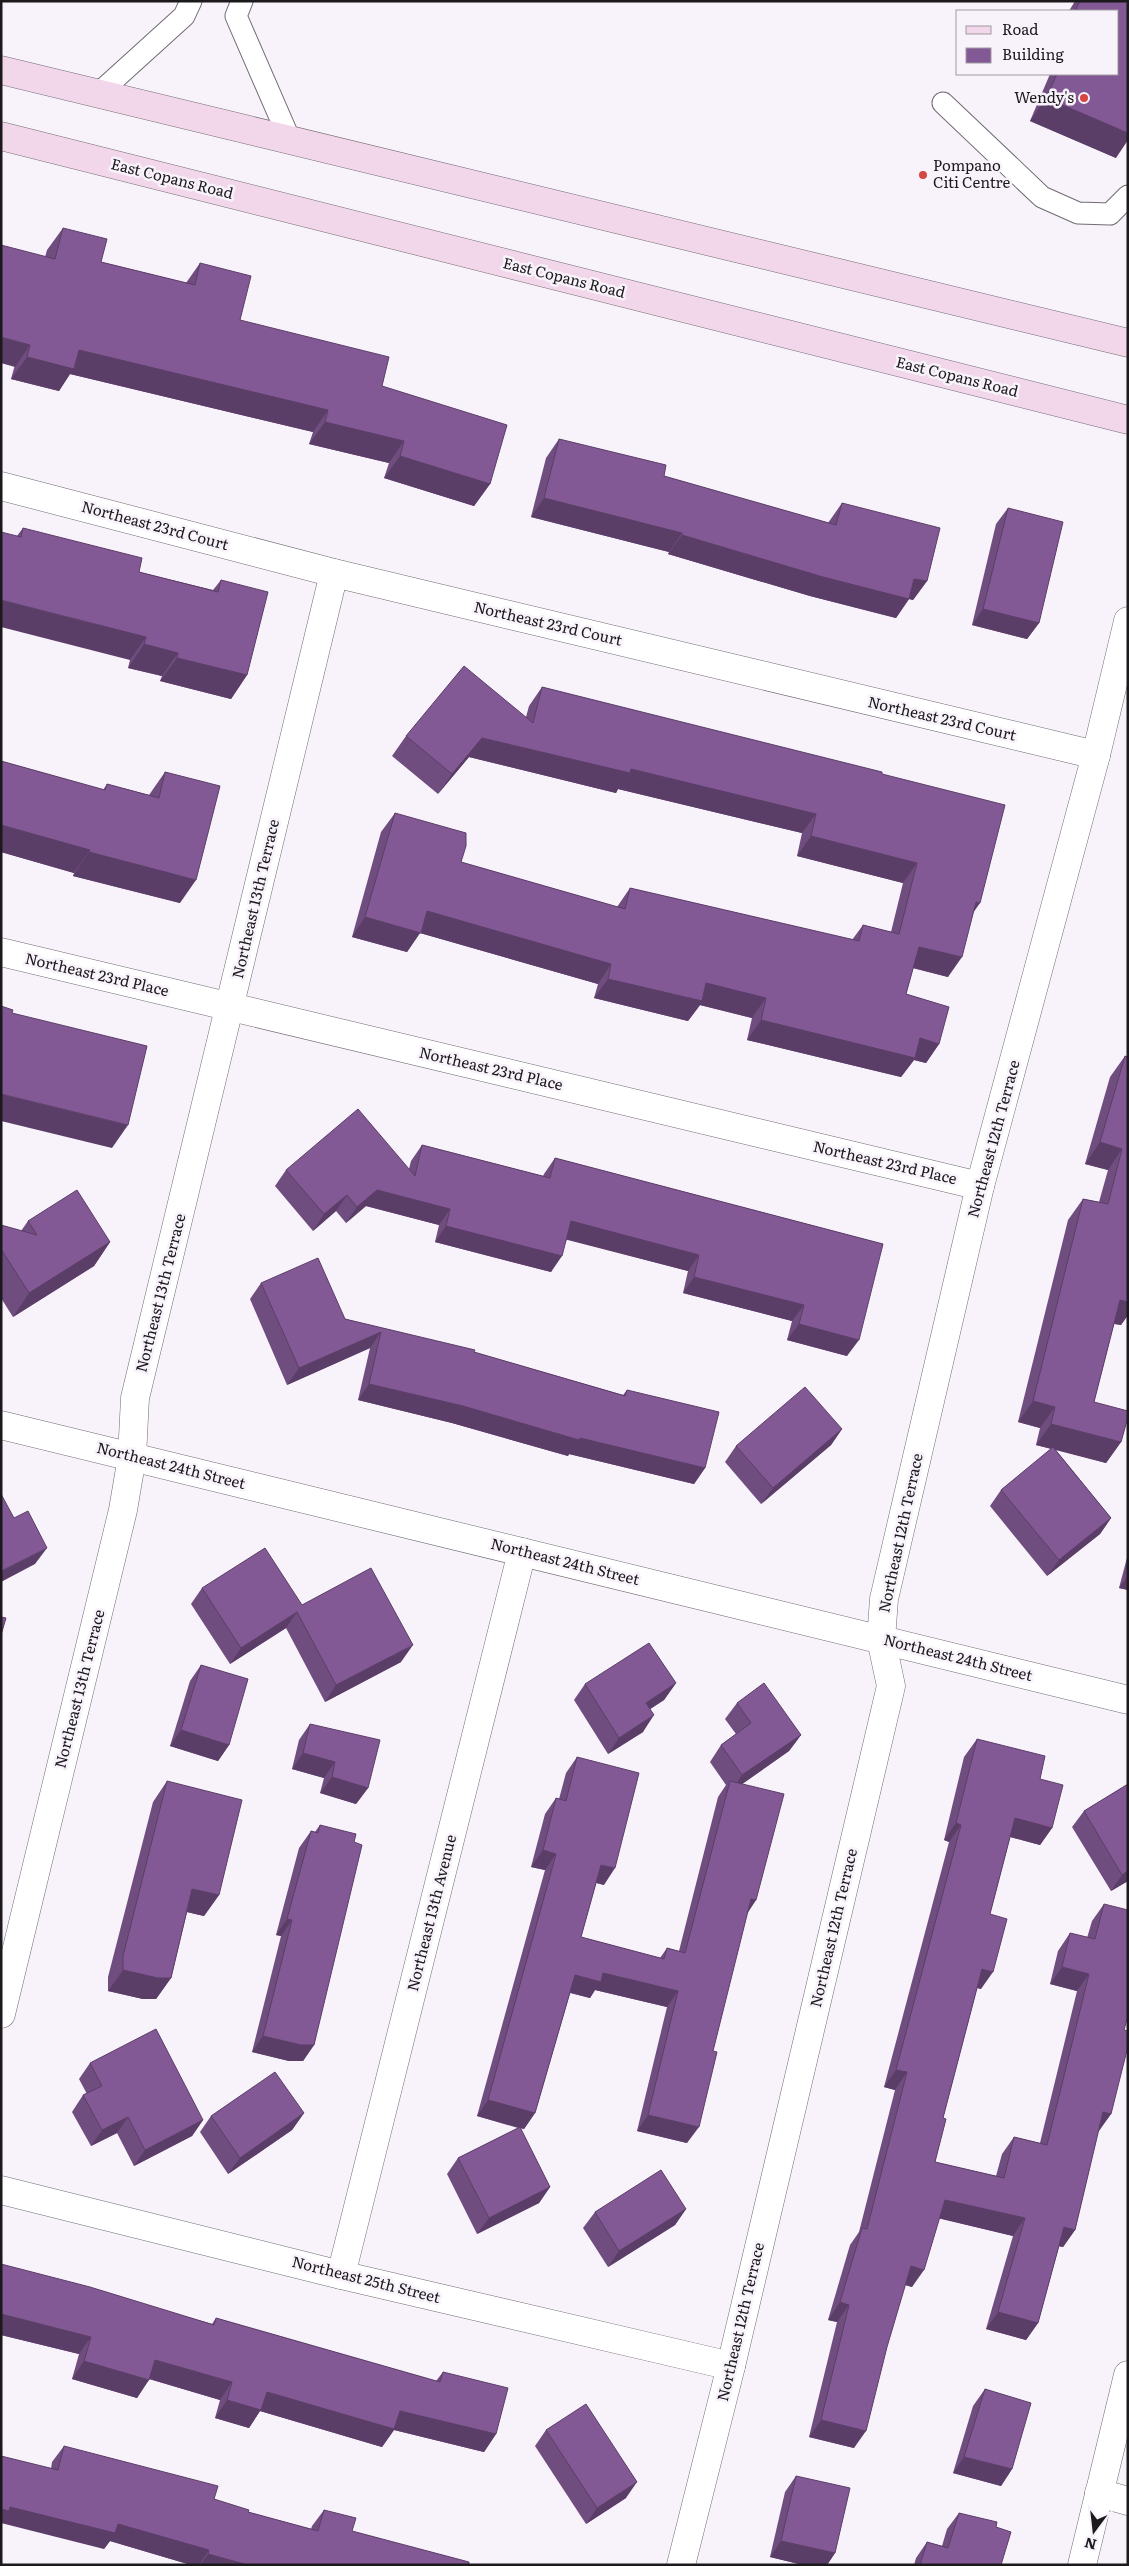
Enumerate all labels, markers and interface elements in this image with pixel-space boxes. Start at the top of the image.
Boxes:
legend [956,10,1119,75]
text: Road [1002,17,1038,40]
text: Building [1002,42,1064,65]
place label: Wendy's [1014,85,1074,108]
marker: Wendy's [1078,92,1090,104]
street label: East Copans Road [109,151,236,204]
place label: Pompano Citi Centre [933,153,1010,193]
marker: Pompano Citi Centre [917,169,929,181]
street label: East Copans Road [501,250,628,303]
street label: East Copans Road [894,349,1021,402]
street label: Northeast 23rd Court [79,494,232,555]
street label: Northeast 23rd Court [472,594,625,651]
street label: Northeast 23rd Court [866,689,1019,746]
street label: Northeast 13th Terrace [225,816,284,981]
street label: Northeast 23rd Place [23,946,172,1001]
street label: Northeast 23rd Place [417,1040,566,1095]
street label: Northeast 12th Terrace [960,1057,1025,1220]
street label: Northeast 23rd Place [811,1134,960,1189]
street label: Northeast 13th Terrace [129,1211,190,1375]
street label: Northeast 24th Street [95,1435,248,1494]
street label: Northeast 12th Terrace [871,1451,928,1615]
street label: Northeast 24th Street [489,1531,642,1590]
street label: Northeast 13th Terrace [48,1607,109,1771]
street label: Northeast 24th Street [882,1627,1035,1686]
street label: Northeast 13th Avenue [400,1832,461,1993]
street label: Northeast 12th Terrace [803,1846,862,2009]
street label: Northeast 12th Terrace [710,2240,769,2403]
street label: Northeast 25th Street [290,2249,443,2308]
north arrow [1069,2506,1119,2556]
text: N [1082,2533,1099,2556]

